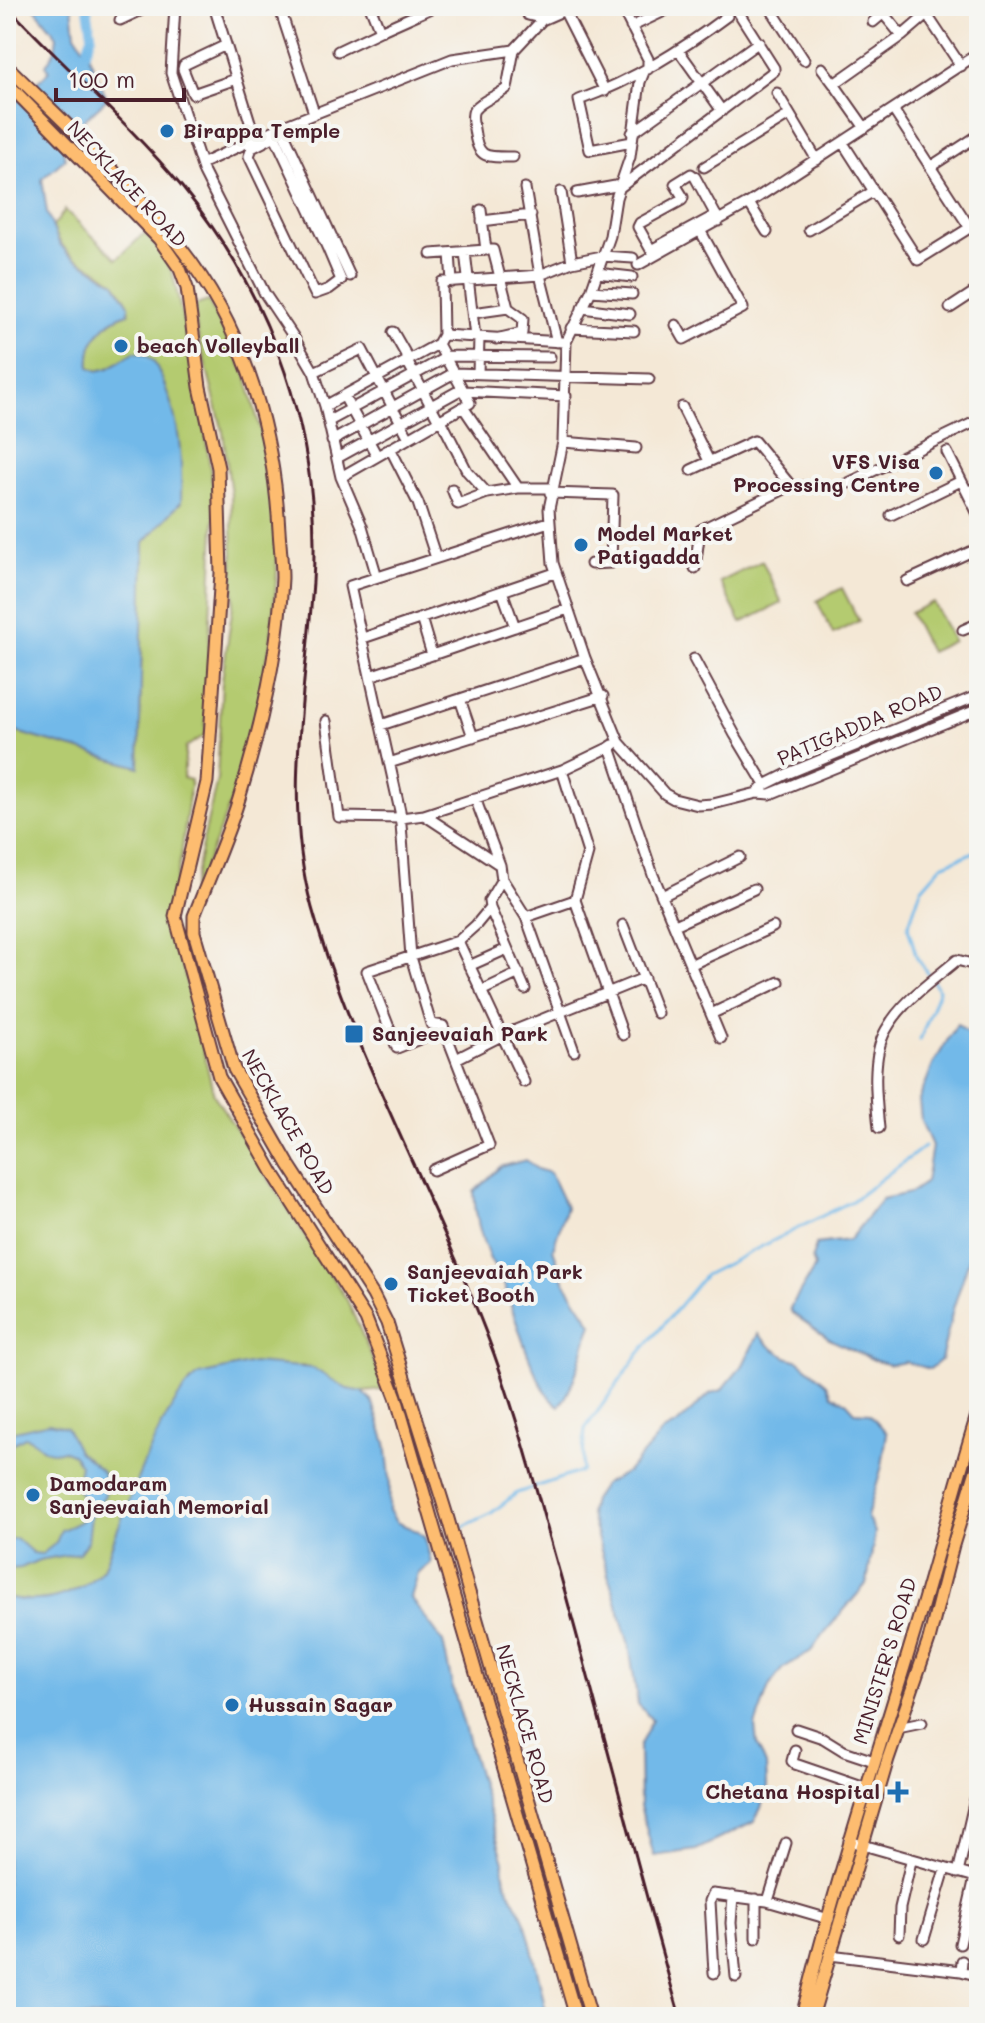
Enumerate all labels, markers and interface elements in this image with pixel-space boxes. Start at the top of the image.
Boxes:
scale bar [56,52,184,102]
text: 100 m [68,63,135,94]
street label: NECKLACE ROAD [62,114,193,252]
place label: Birappa Temple [183,117,340,143]
marker: Birappa Temple [158,122,176,140]
place label: beach Volleyball [137,332,299,358]
marker: beach Volleyball [112,337,130,355]
place label: VFS Visa Processing Centre [733,448,920,497]
marker: VFS Visa Processing Centre [927,464,945,482]
place label: Model Market Patigadda [597,520,733,569]
marker: Model Market Patigadda [572,536,590,554]
street label: PATIGADDA ROAD [773,678,946,771]
place label: Sanjeevaiah Park [372,1020,548,1046]
marker: Sanjeevaiah Park [343,1023,365,1045]
street label: NECKLACE ROAD [237,1044,341,1199]
place label: Sanjeevaiah Park Ticket Booth [407,1258,583,1307]
marker: Sanjeevaiah Park Ticket Booth [382,1275,400,1293]
place label: Damodaram Sanjeevaiah Memorial [49,1470,269,1519]
marker: Damodaram Sanjeevaiah Memorial [24,1486,42,1504]
street label: MINISTER'S ROAD [846,1574,922,1747]
street label: NECKLACE ROAD [491,1641,561,1806]
place label: Hussain Sagar [248,1691,393,1717]
marker: Hussain Sagar [223,1696,241,1714]
place label: Chetana Hospital [705,1778,880,1804]
marker: Chetana Hospital [887,1781,909,1803]

